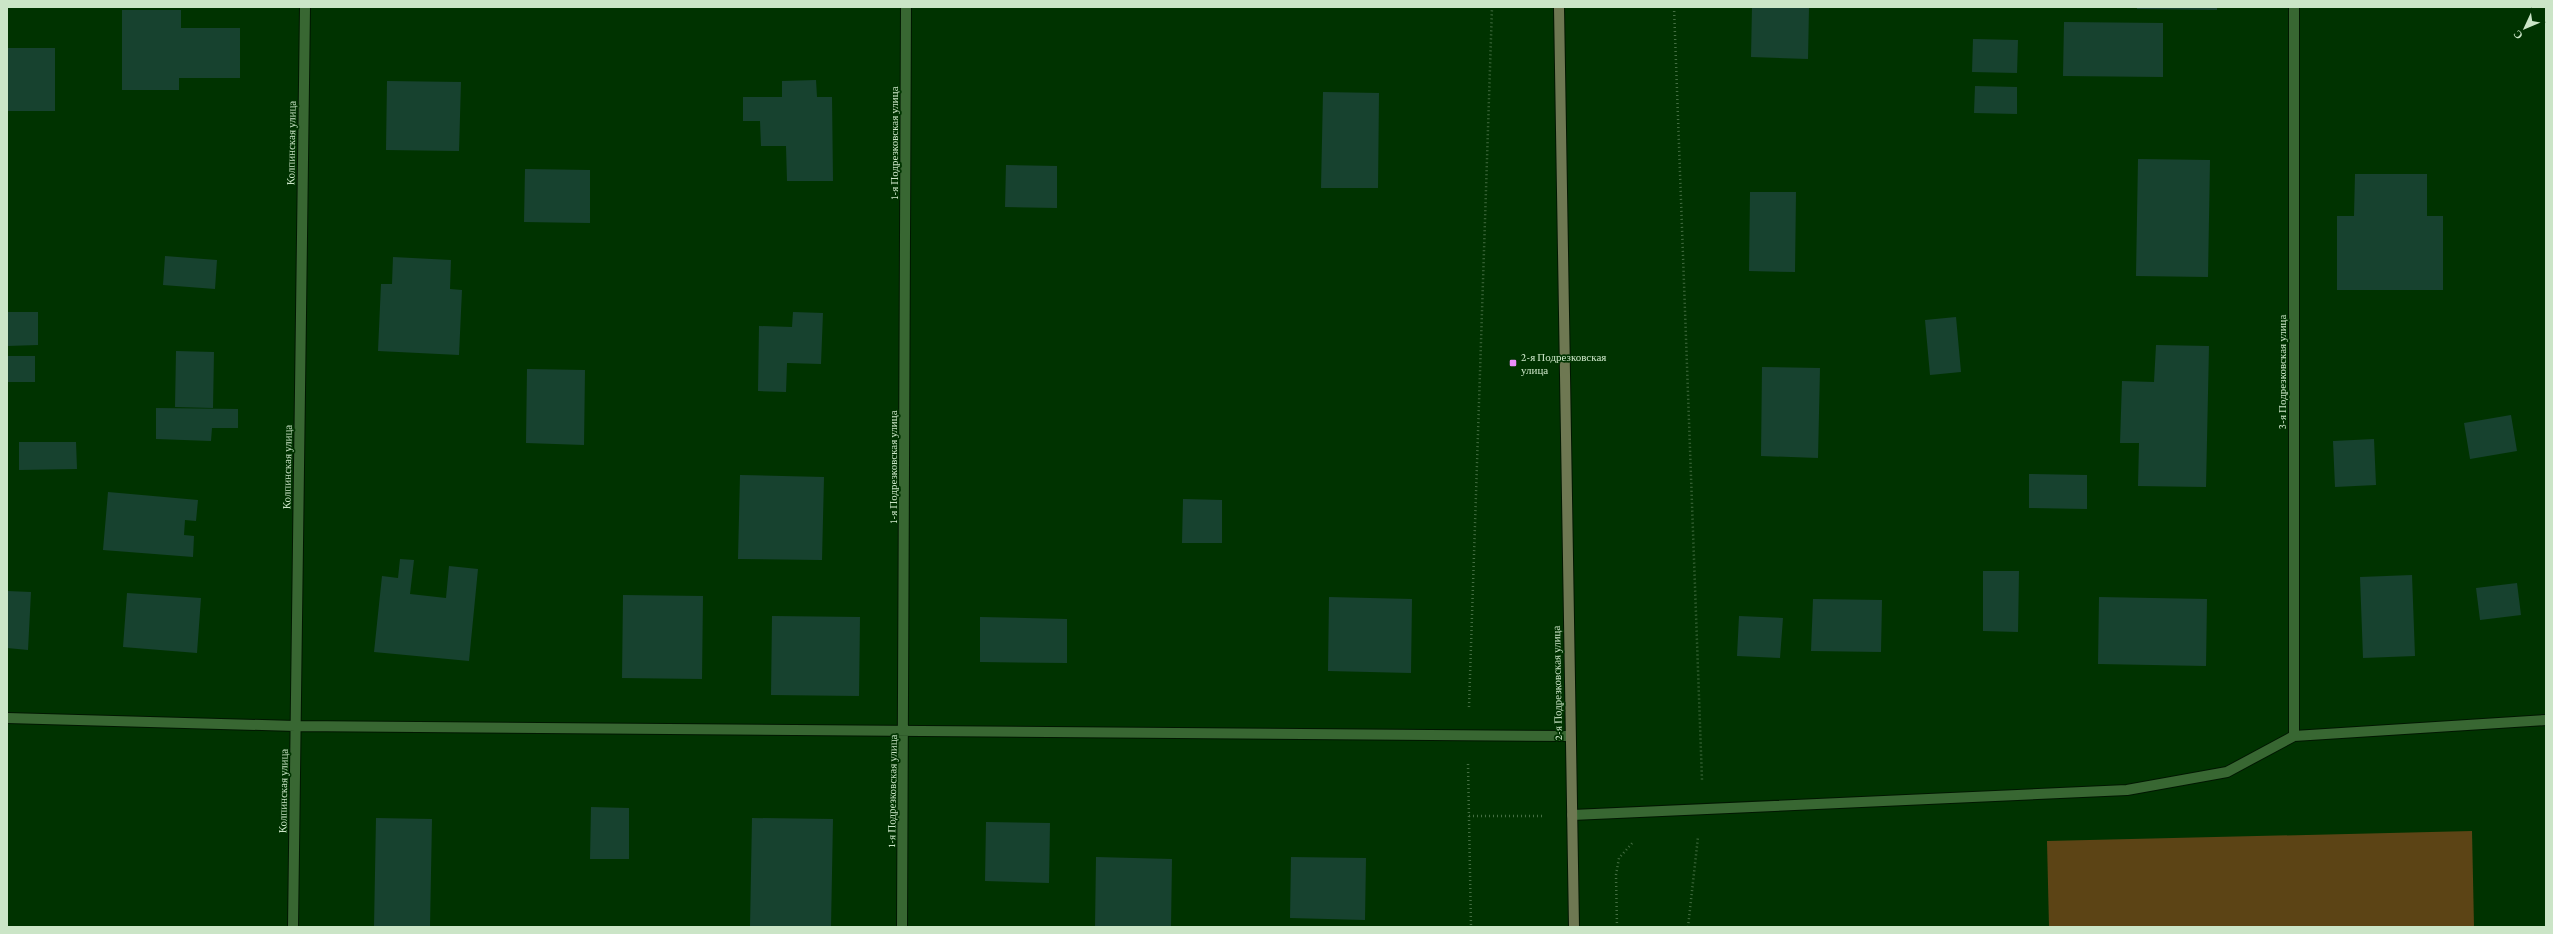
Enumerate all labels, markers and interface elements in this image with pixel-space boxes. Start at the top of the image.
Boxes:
north arrow [2505,8,2545,48]
text: С [2511,28,2525,42]
street label: 1-я Подрезковская улица [888,86,900,200]
street label: Колпинская улица [284,101,298,185]
street label: 3-я Подрезковская улица [2276,315,2288,429]
place label: 2-я Подрезковская улица [1521,351,1606,376]
marker: 2-я Подрезковская улица [1508,358,1518,368]
street label: 1-я Подрезковская улица [887,410,899,524]
street label: Колпинская улица [280,425,294,509]
street label: 2-я Подрезковская улица [1550,625,1564,740]
street label: 1-я Подрезковская улица [885,734,899,848]
street label: Колпинская улица [276,749,290,833]

